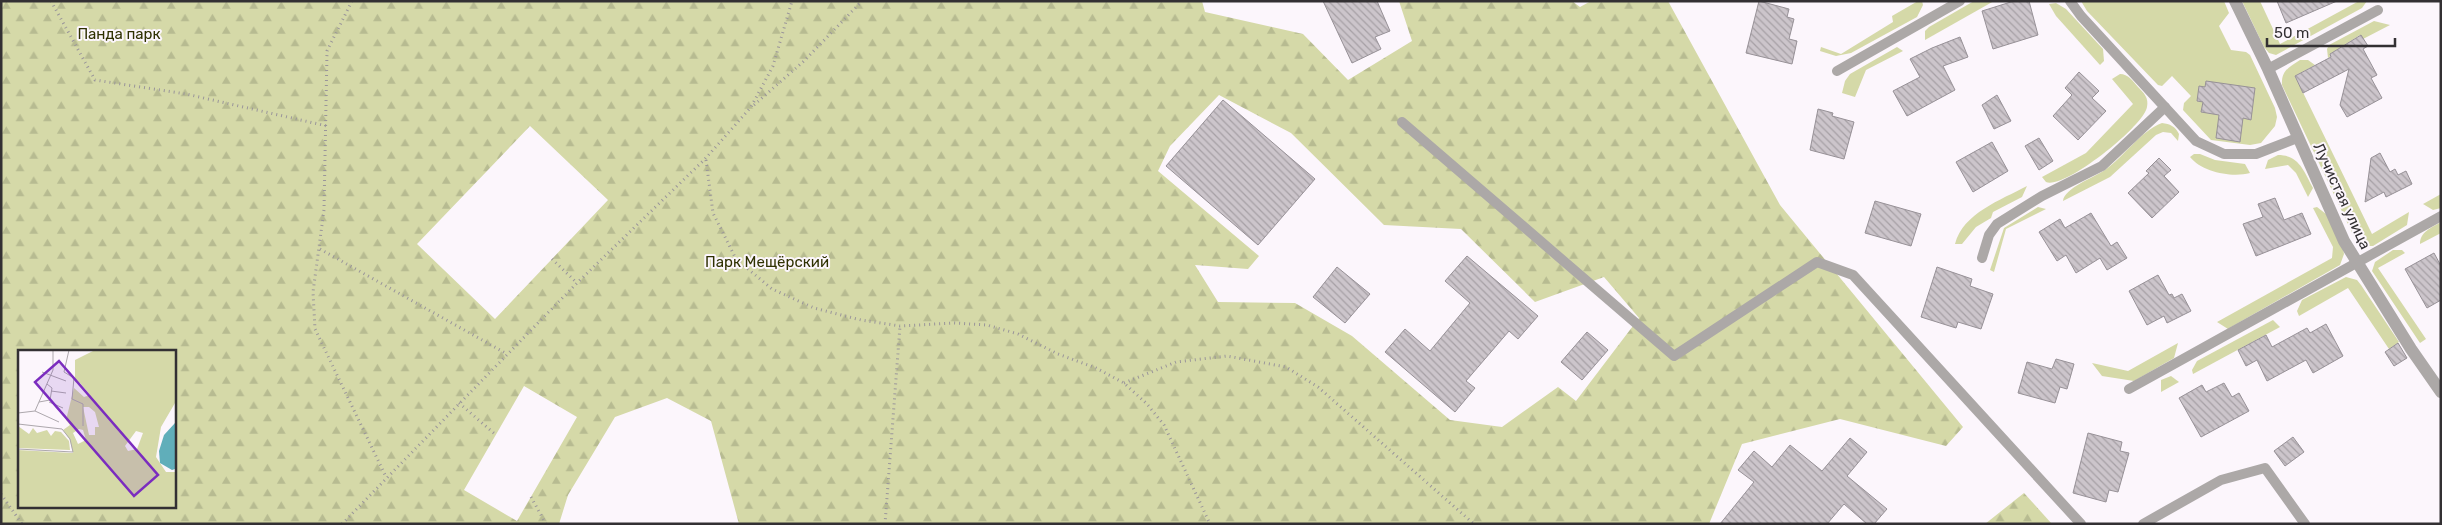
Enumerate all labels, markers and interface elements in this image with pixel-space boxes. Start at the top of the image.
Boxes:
scale bar [2267,15,2394,47]
text: 50 m [2274,24,2309,42]
park label: Панда парк [77,25,161,43]
street label: Лучистая улица [2309,140,2375,252]
park label: Парк Мещёрский [705,253,829,271]
inset map [18,350,175,508]

